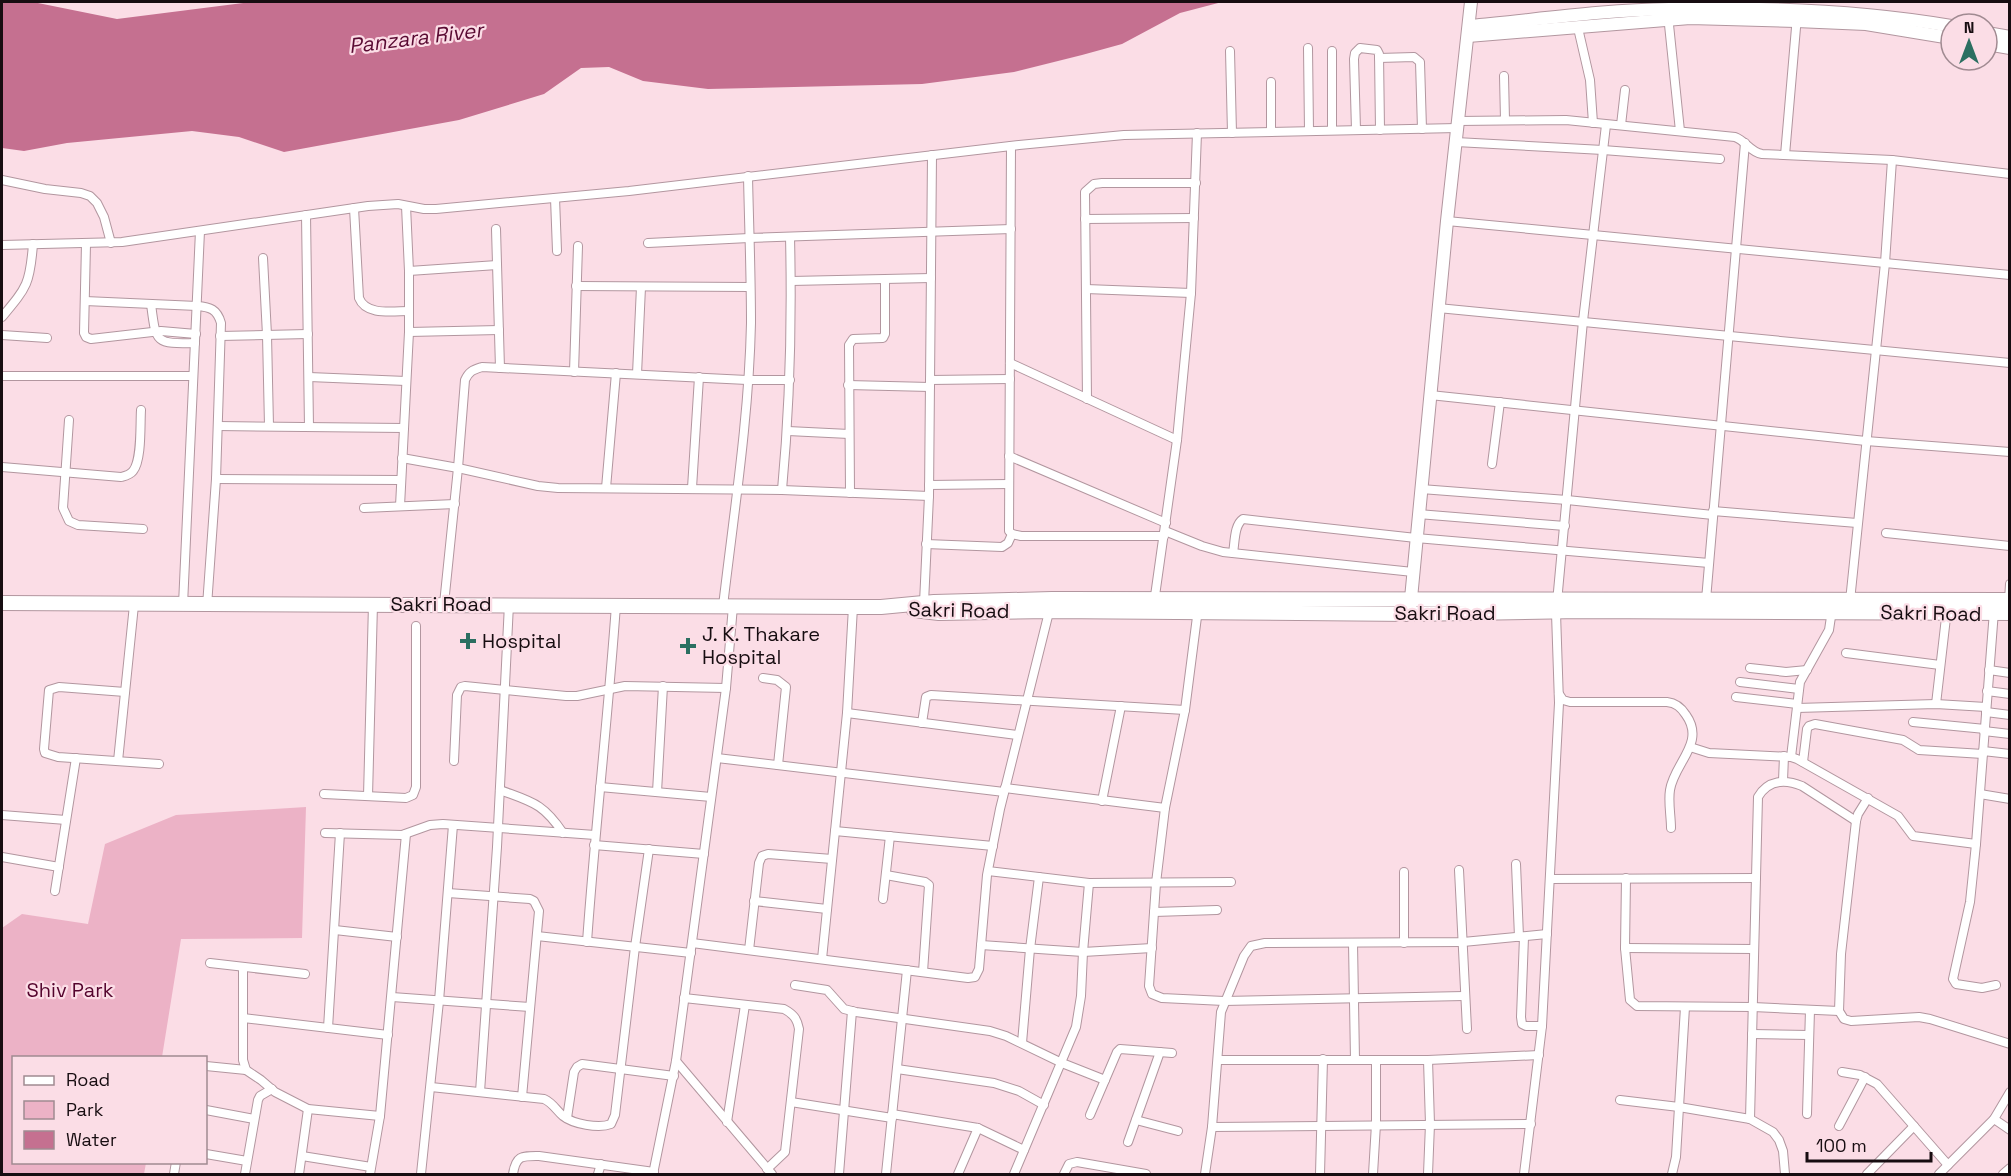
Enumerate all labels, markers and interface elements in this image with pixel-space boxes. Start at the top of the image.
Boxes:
north arrow [1939,12,1999,72]
water label: Panzara River [347,16,487,59]
text: N [1964,17,1974,38]
street label: Sakri Road [390,591,492,617]
street label: Sakri Road [908,596,1010,624]
street label: Sakri Road [1880,599,1982,627]
street label: Sakri Road [1394,600,1496,626]
place label: J. K. Thakare Hospital [702,621,820,670]
place label: Hospital [482,628,561,654]
marker: Hospital [459,632,477,650]
marker: J. K. Thakare Hospital [679,637,697,655]
park label: Shiv Park [27,977,114,1003]
legend [12,1056,207,1164]
text: Road [66,1068,110,1091]
text: Park [66,1098,104,1121]
scale bar [1807,1125,1932,1163]
text: Water [66,1128,117,1151]
text: 100 m [1816,1134,1867,1157]

